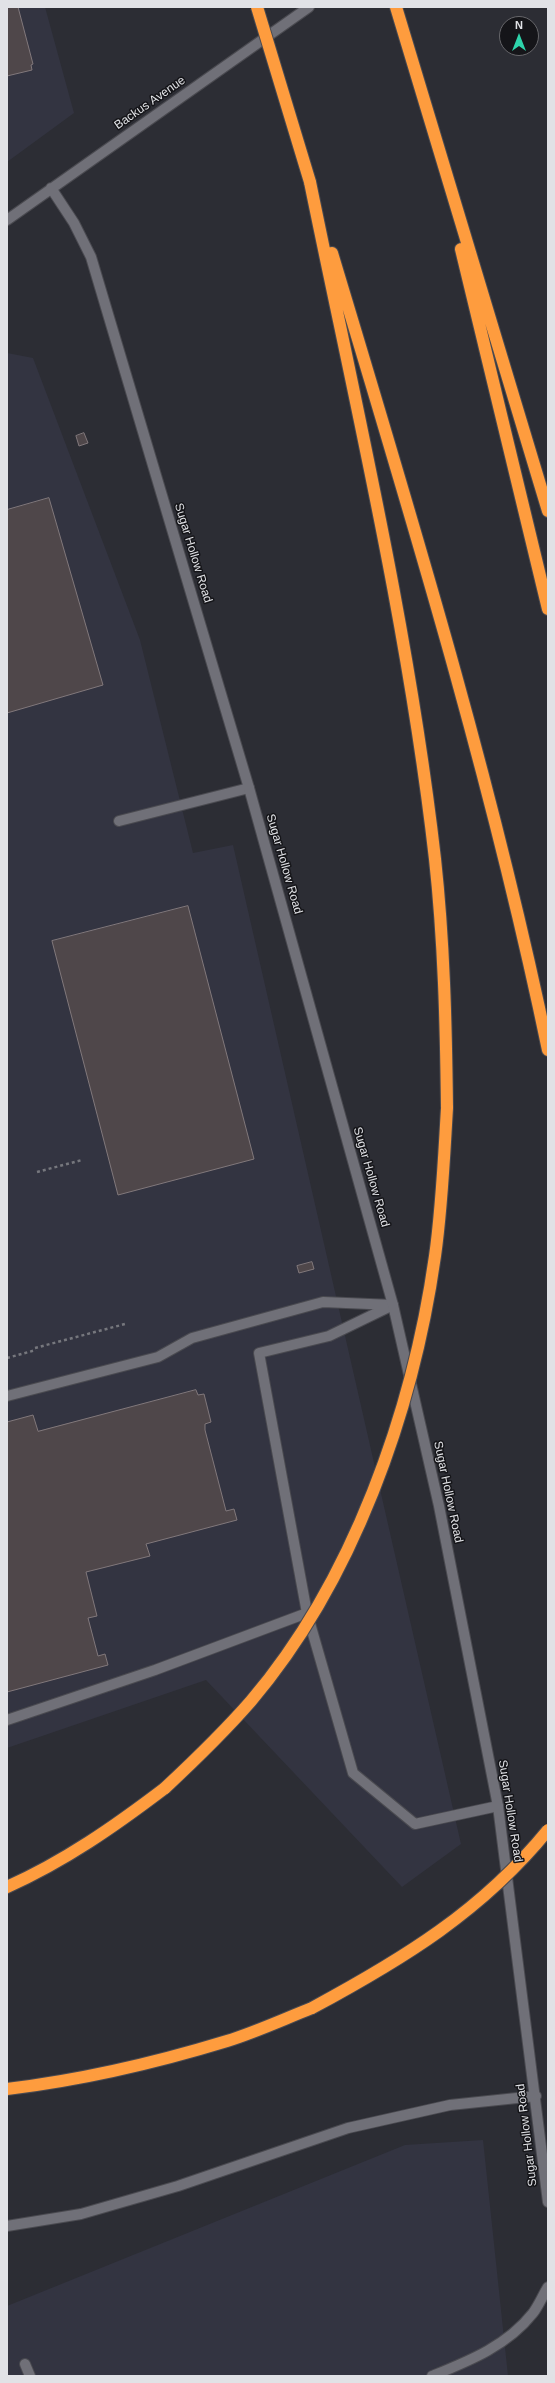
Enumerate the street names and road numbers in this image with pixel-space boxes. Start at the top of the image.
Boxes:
street label: Backus Avenue [112,73,188,133]
street label: Sugar Hollow Road [171,501,215,605]
street label: Sugar Hollow Road [263,812,305,916]
street label: Sugar Hollow Road [350,1125,392,1229]
street label: Sugar Hollow Road [430,1440,466,1544]
street label: Sugar Hollow Road [495,1759,525,1863]
street label: Sugar Hollow Road [514,2083,540,2187]

